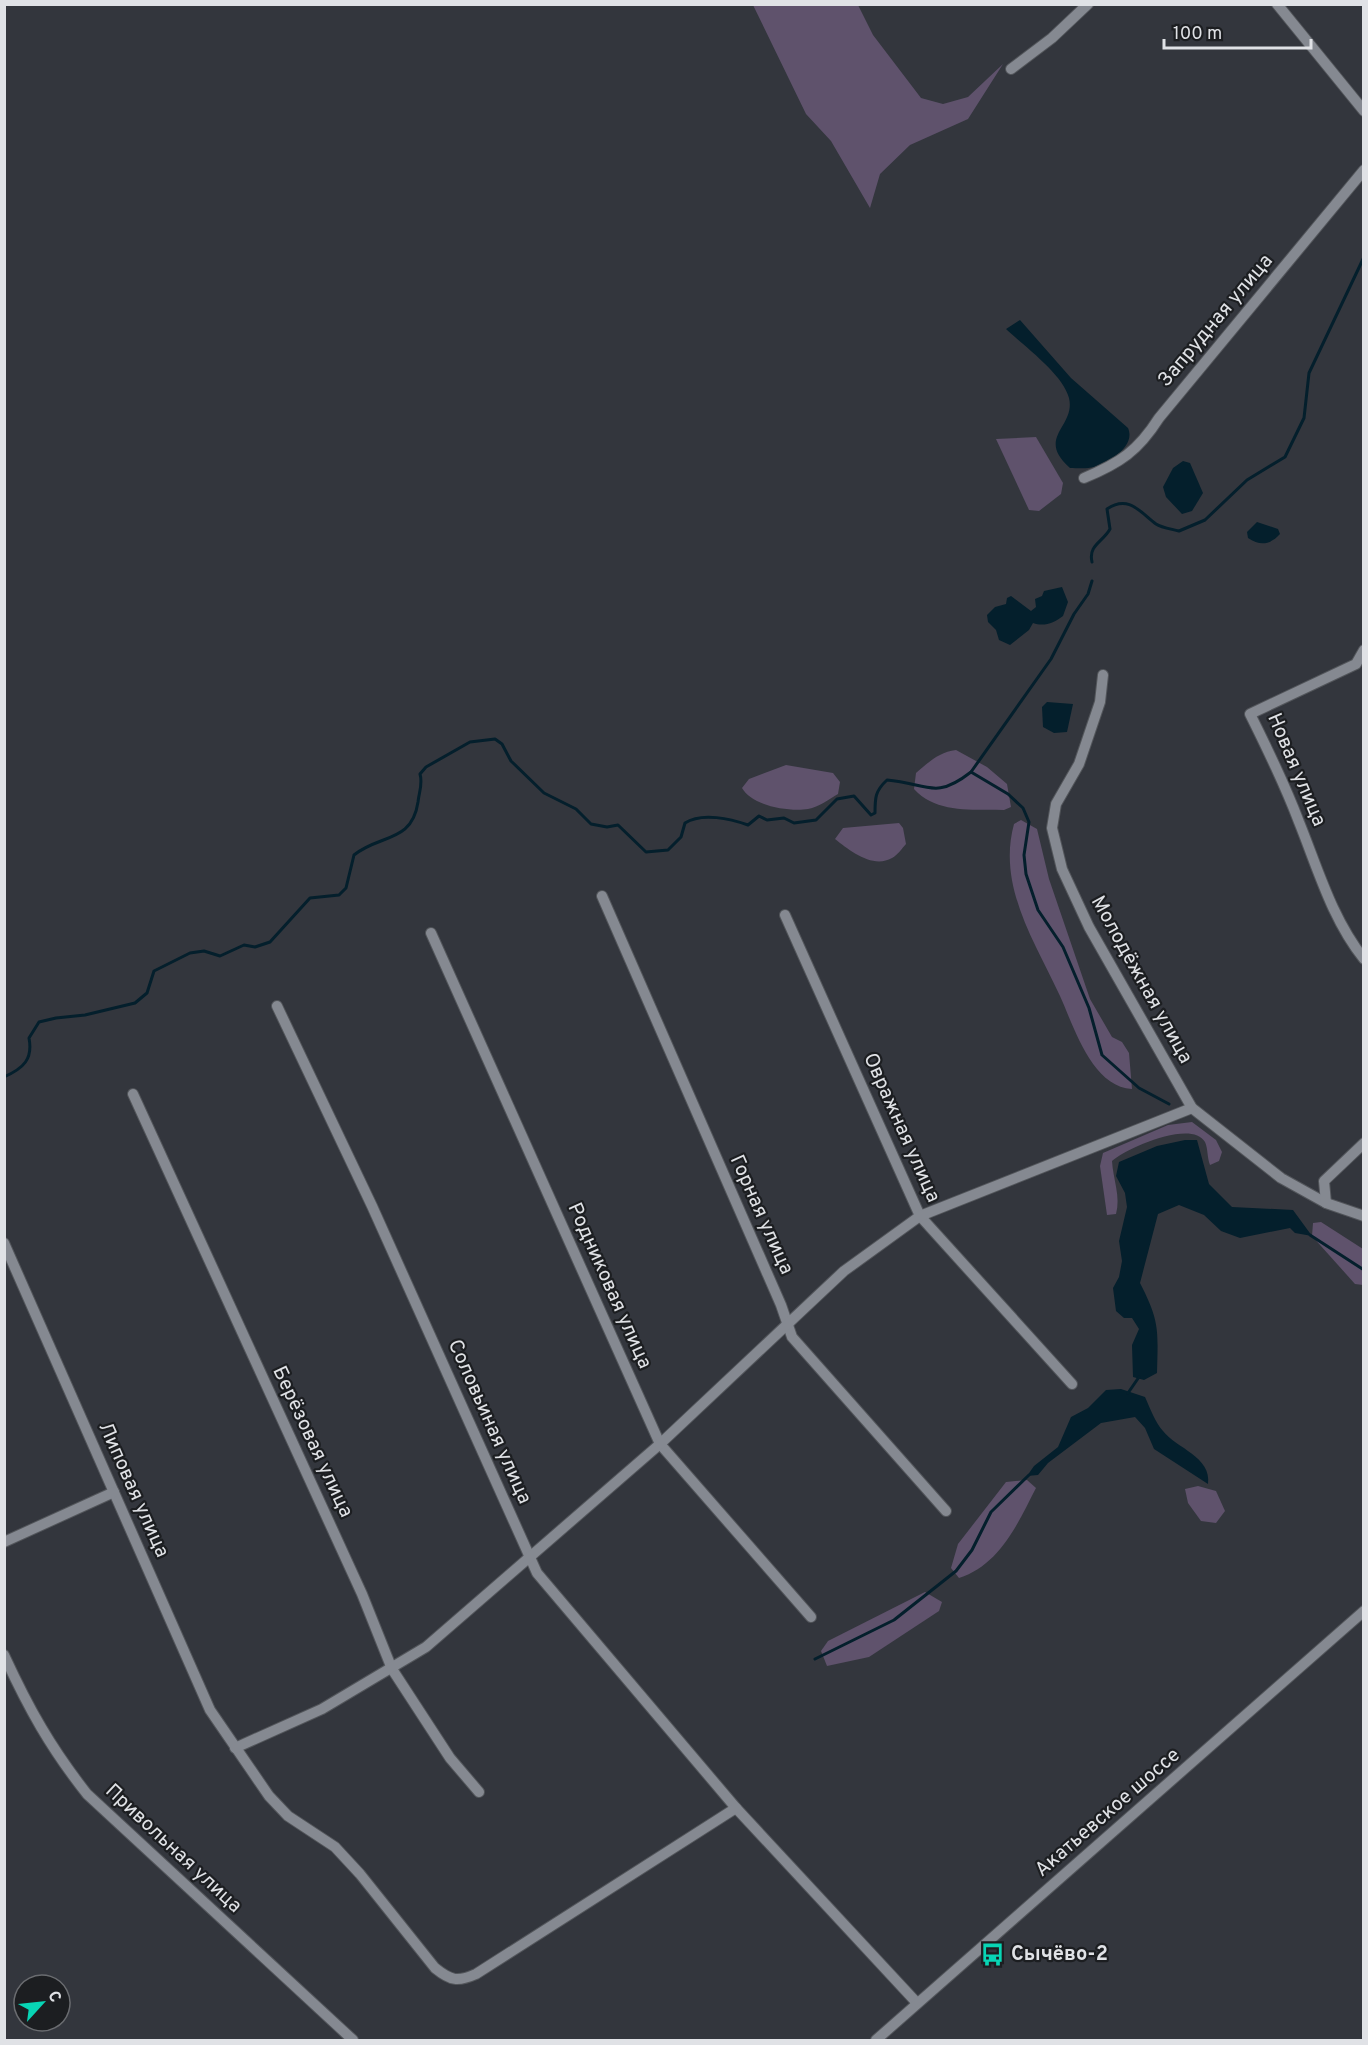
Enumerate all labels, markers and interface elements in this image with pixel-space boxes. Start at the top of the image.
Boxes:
scale bar [1164,12,1311,50]
text: 100 m [1173,23,1222,46]
street label: Запрудная улица [1153,249,1279,393]
street label: Новая улица [1260,709,1332,831]
street label: Молодёжная улица [1084,892,1198,1068]
street label: Овражная улица [856,1049,946,1207]
street label: Горная улица [723,1151,799,1279]
street label: Родниковая улица [561,1199,657,1373]
street label: Соловьиная улица [441,1336,537,1508]
street label: Берёзовая улица [266,1362,358,1522]
street label: Липовая улица [91,1418,175,1562]
street label: Акатьевское шоссе [1030,1743,1186,1883]
street label: Привольная улица [99,1779,247,1919]
bus stop icon: Сычёво-2 [980,1942,1006,1968]
place label: Сычёво-2 [1011,1942,1108,1968]
north arrow [12,1973,72,2033]
text: С [42,1988,65,2006]

